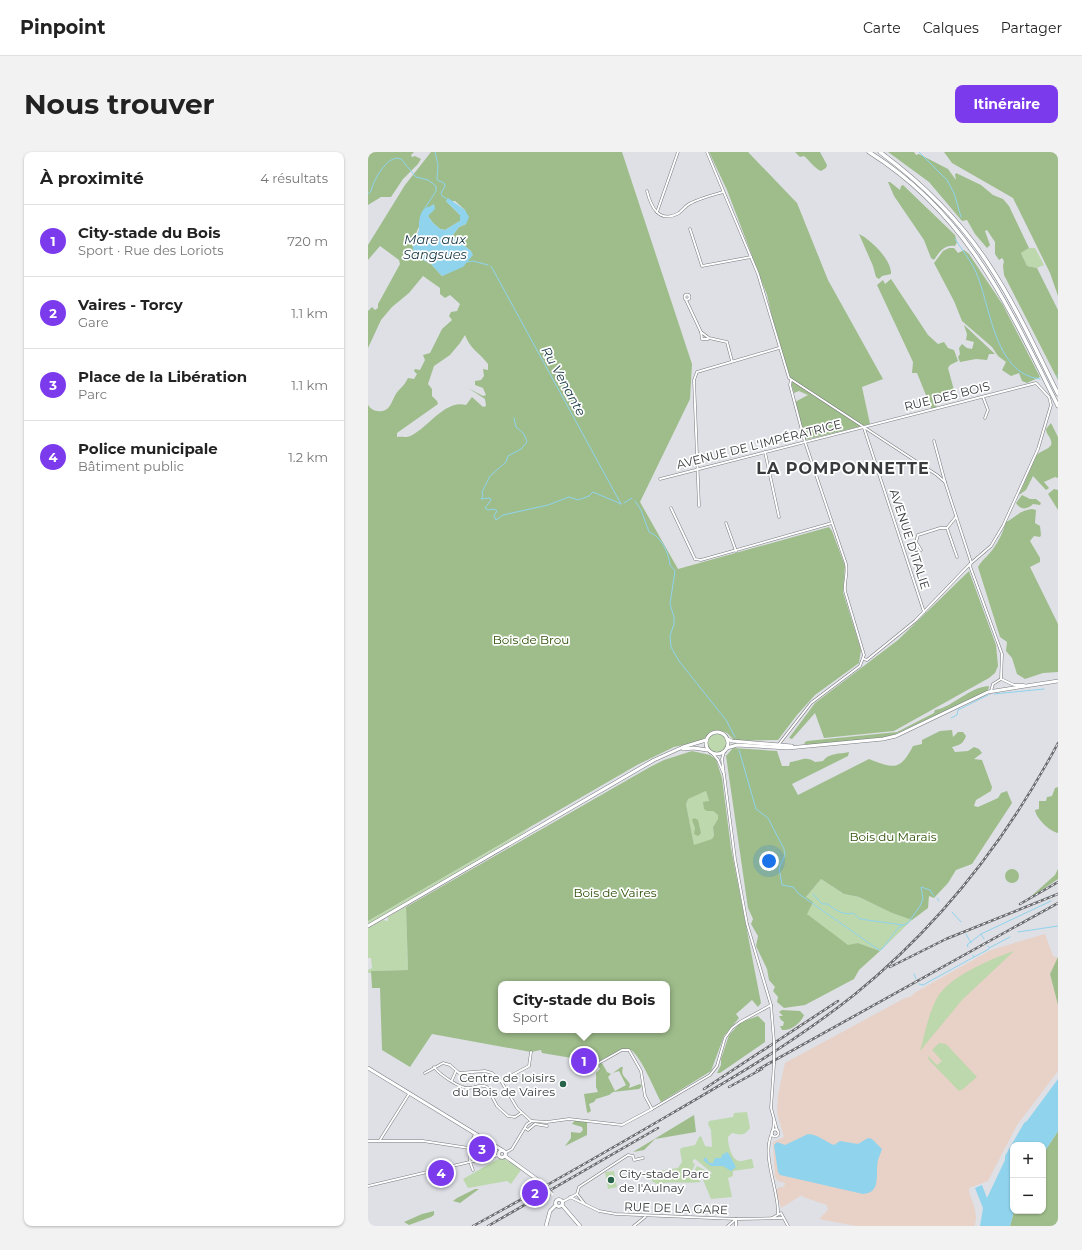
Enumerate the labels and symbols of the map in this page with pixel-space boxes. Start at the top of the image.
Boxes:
water label: Mare aux Sangsues [403,231,468,262]
water label: Ru Venante [538,343,590,419]
street label: RUE DES BOIS [903,378,991,414]
street label: AVENUE DE L'IMPÉRATRICE [675,416,843,472]
district label: LA POMPONNETTE [756,459,930,478]
street label: AVENUE D'ITALIE [887,487,933,591]
park label: Bois de Brou [493,632,569,647]
park label: Bois du Marais [849,829,937,844]
your location [759,851,779,871]
park label: Bois de Vaires [573,885,657,900]
pin: 1 [571,1046,597,1076]
place label: Centre de loisirs du Bois de Vaires [453,1070,555,1099]
marker: Centre de loisirs du Bois de Vaires [558,1079,568,1089]
pin: 3 [469,1134,495,1164]
pin: 4 [428,1158,454,1188]
place label: City-stade Parc de l'Aulnay [619,1166,709,1195]
marker: City-stade Parc de l'Aulnay [606,1175,616,1185]
pin: 2 [522,1178,548,1208]
street label: RUE DE LA GARE [624,1199,728,1217]

